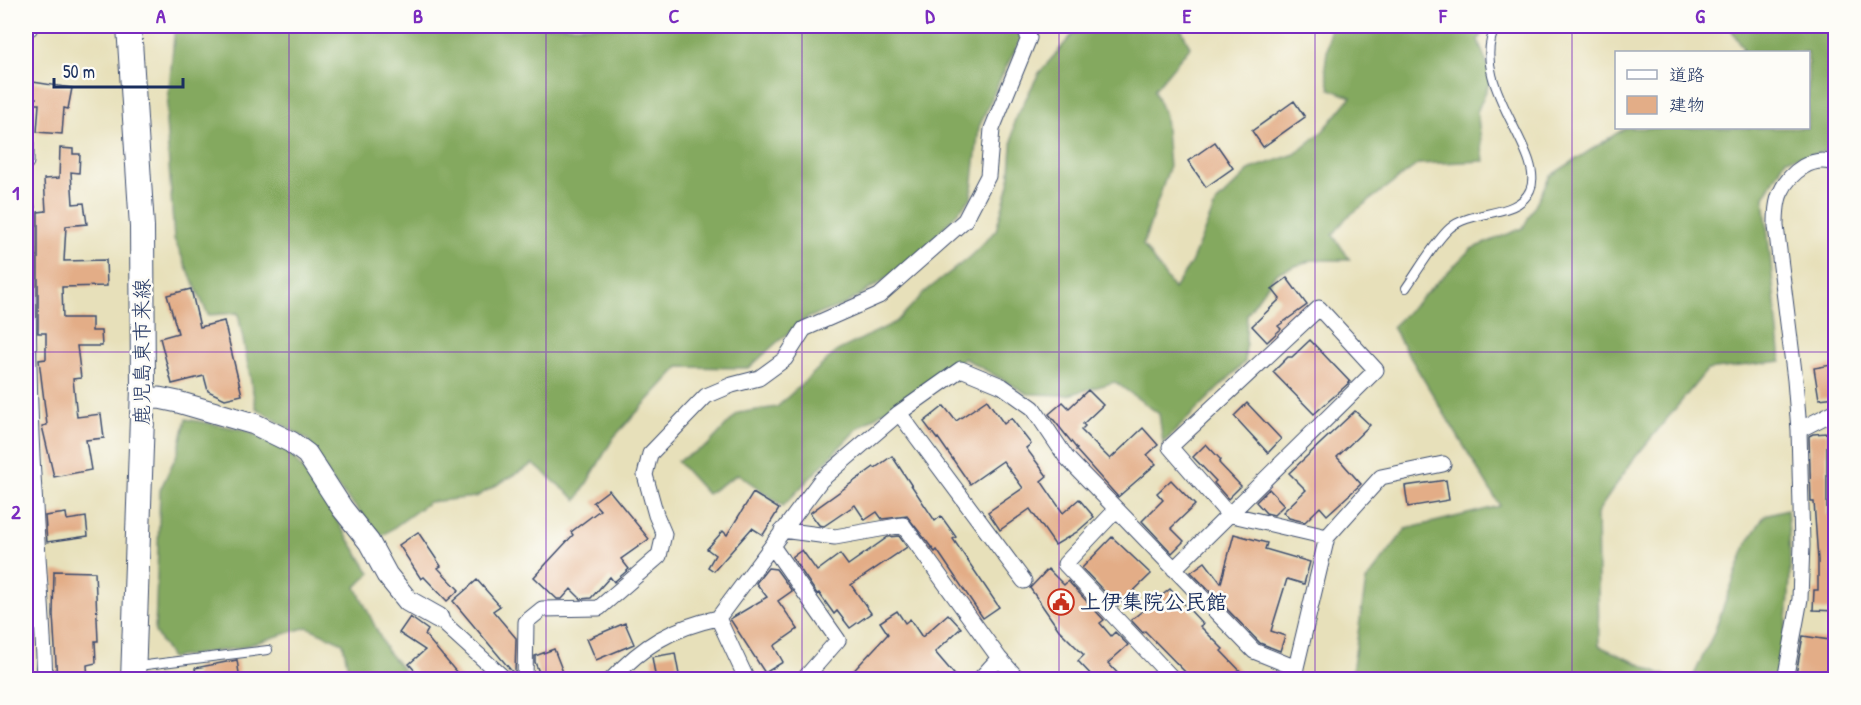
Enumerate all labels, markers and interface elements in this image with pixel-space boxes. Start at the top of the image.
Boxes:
text: A [156,2,166,29]
text: B [413,2,423,29]
text: C [669,2,680,29]
text: D [925,2,935,29]
text: E [1183,2,1192,29]
text: F [1438,2,1448,29]
text: G [1695,2,1705,29]
scale bar [54,51,183,89]
legend [1615,51,1810,129]
text: 50 m [63,59,95,84]
text: 道路 [1669,62,1705,87]
text: 建物 [1669,92,1705,117]
text: 1 [12,179,20,206]
street label: 鹿児島東市来線 [127,279,156,426]
text: 2 [11,498,21,525]
public building icon: 上伊集院公民館 [1046,587,1076,617]
place label: 上伊集院公民館 [1080,587,1227,616]

